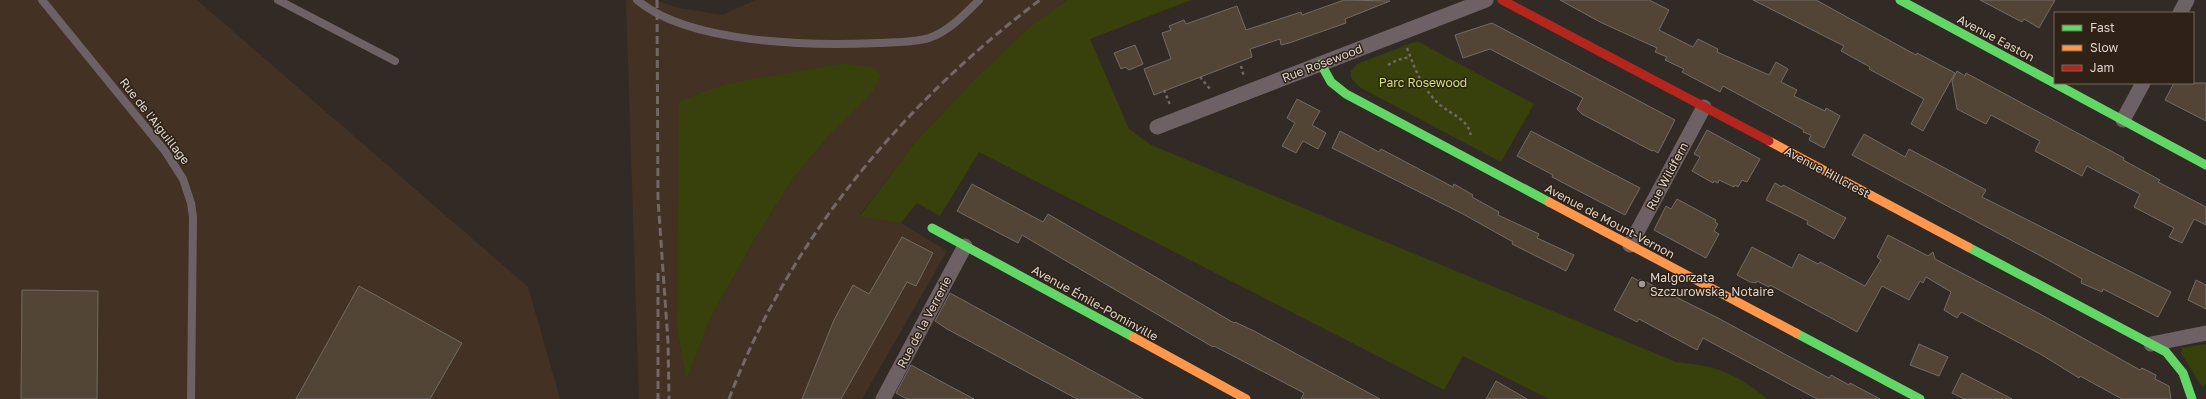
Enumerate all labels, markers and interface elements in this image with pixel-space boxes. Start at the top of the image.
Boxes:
street label: Avenue Easton [1955,11,2037,65]
legend [2054,12,2194,84]
text: Fast [2090,20,2115,35]
text: Slow [2090,40,2118,55]
street label: Rue Rosewood [1280,41,1364,85]
text: Jam [2090,60,2114,75]
street label: Rue de l'Aiguillage [117,75,193,167]
park label: Parc Rosewood [1379,75,1467,90]
street label: Rue Wildfern [1643,140,1691,212]
street label: Avenue Hillcrest [1782,143,1872,201]
street label: Avenue de Mount-Vernon [1543,180,1677,262]
street label: Avenue Émile-Pominville [1029,262,1161,344]
place label: Malgorzata Szczurowska, Notaire [1650,270,1774,299]
street label: Rue de la Verrerie [894,274,954,370]
marker: Malgorzata Szczurowska, Notaire [1637,279,1647,289]

